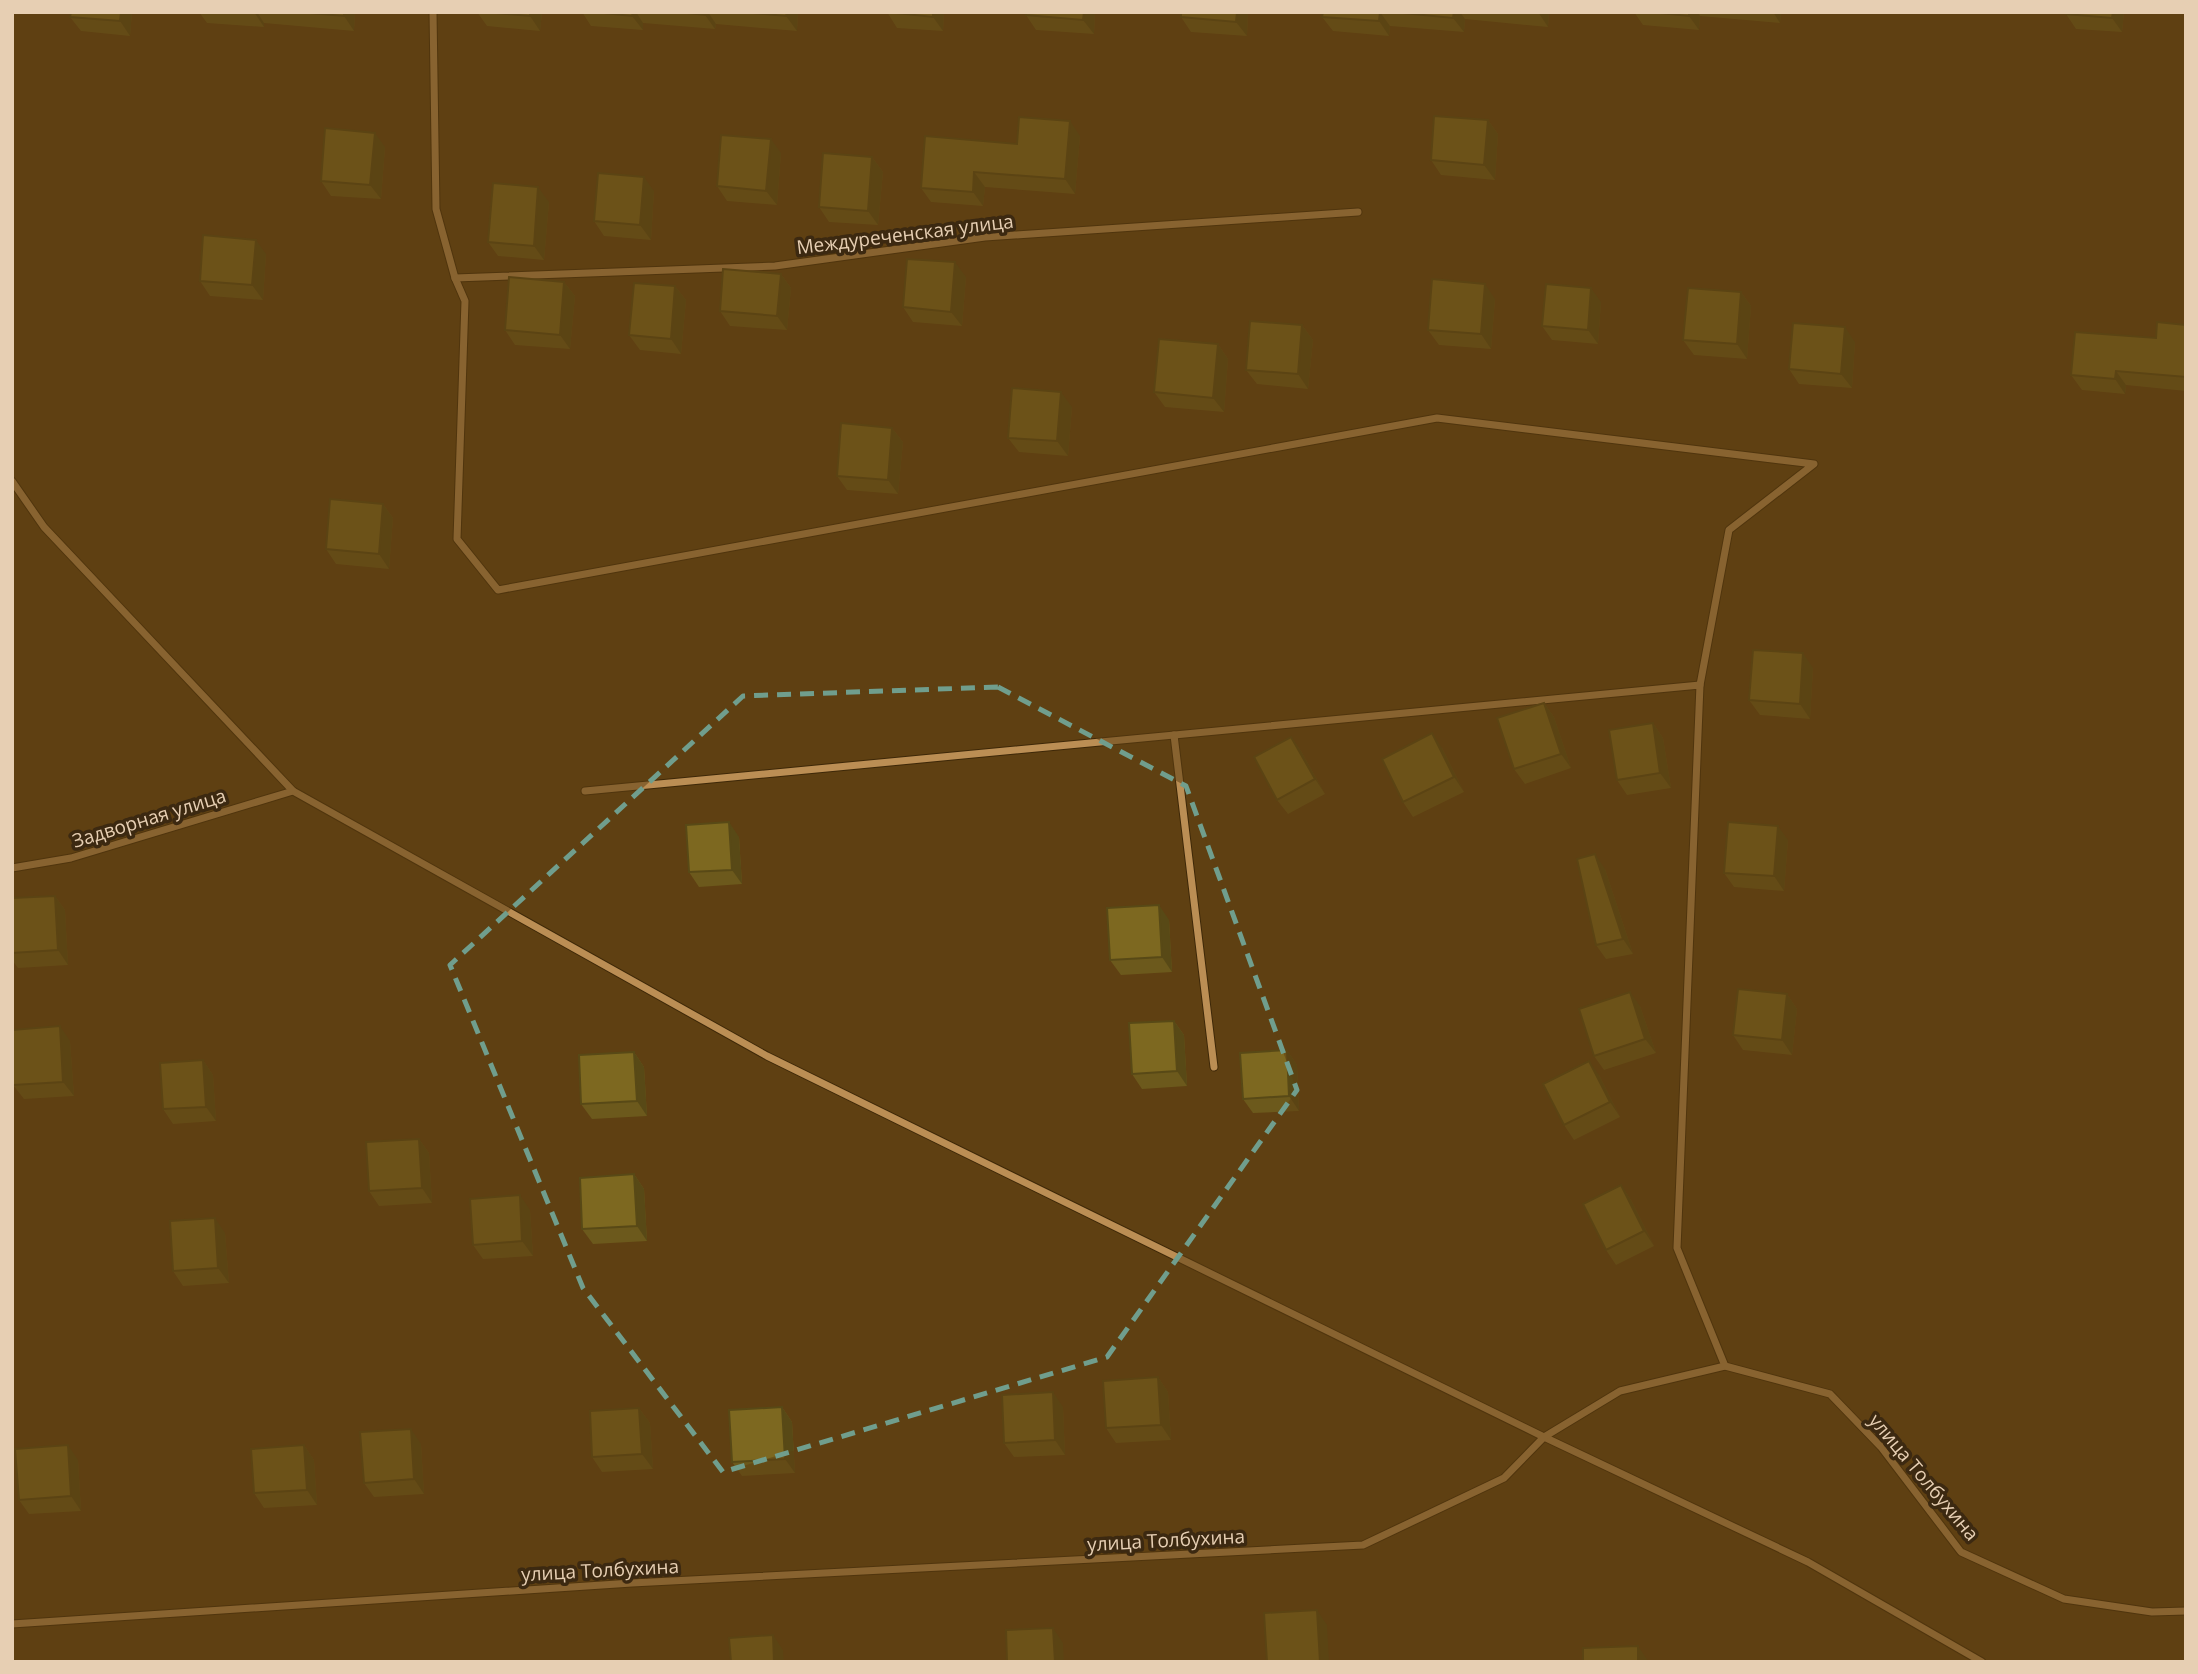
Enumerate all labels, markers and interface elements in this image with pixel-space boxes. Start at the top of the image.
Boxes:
street label: Междуреченская улица [795,208,1015,260]
street label: Задворная улица [69,782,229,854]
street label: улица Толбухина [1863,1408,1985,1546]
street label: улица Толбухина [1086,1523,1246,1557]
street label: улица Толбухина [520,1553,680,1587]

